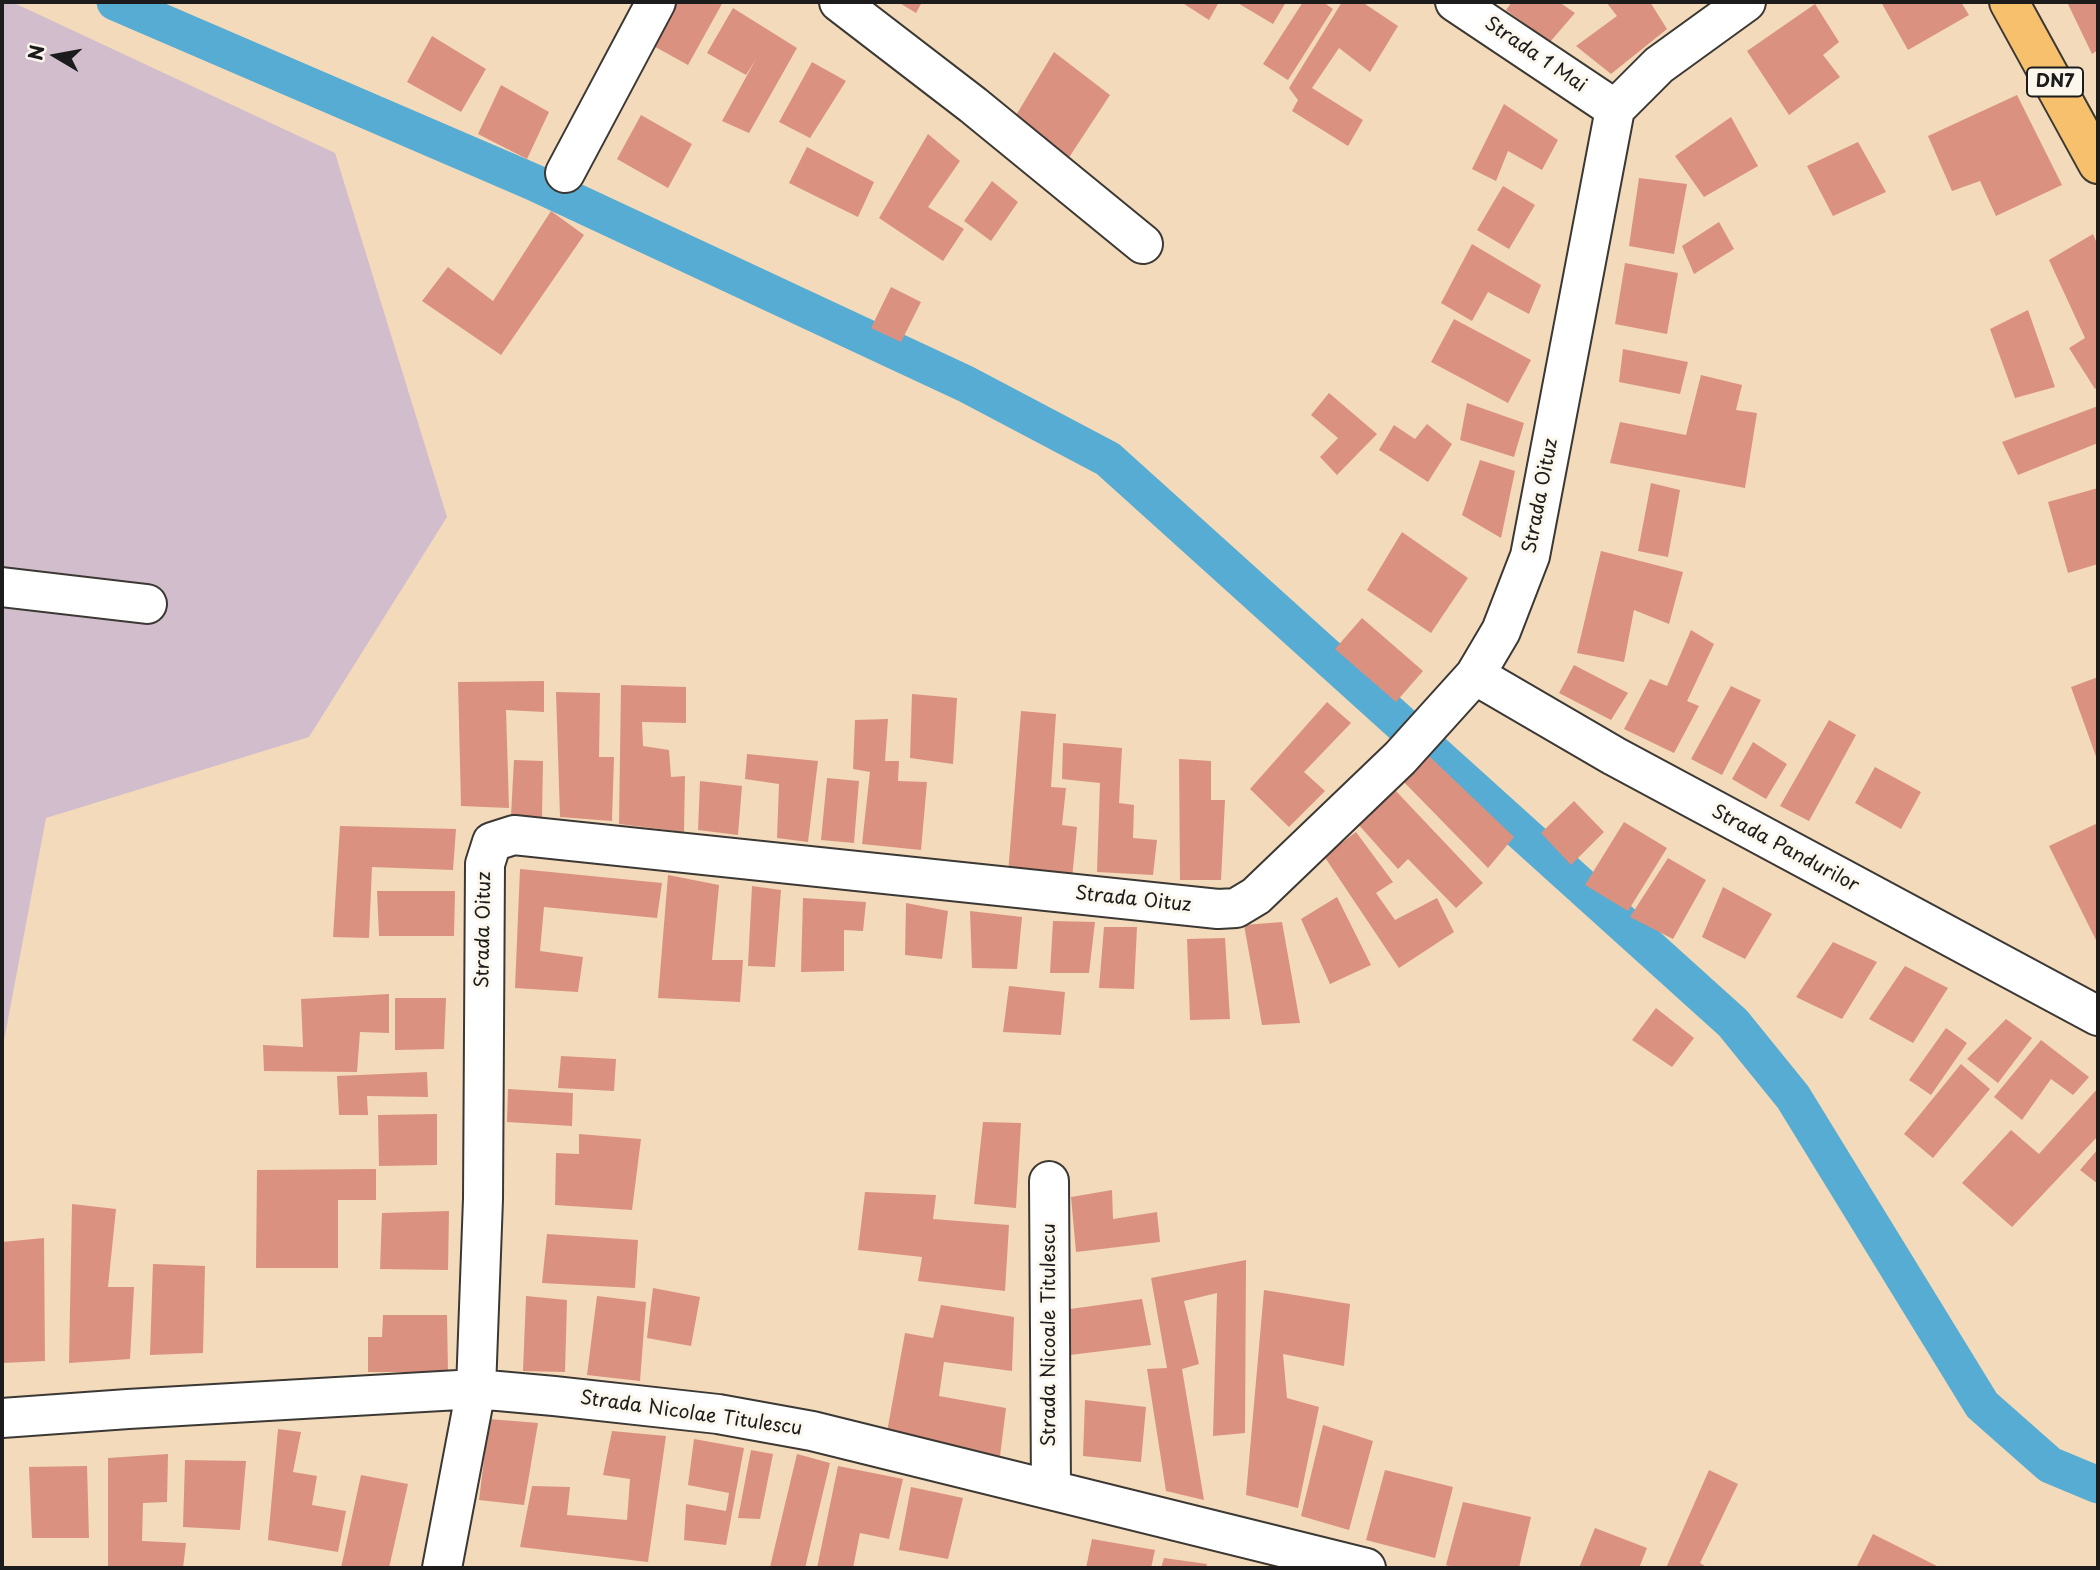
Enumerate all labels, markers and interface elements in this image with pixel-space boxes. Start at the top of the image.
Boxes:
street label: Strada 1 Mai [1480,13,1590,97]
north arrow [21,21,91,91]
text: N [20,43,50,62]
road number: DN7 [2027,68,2083,96]
street label: Strada Oituz [1519,437,1563,555]
street label: Strada Pandurilor [1707,800,1863,898]
street label: Strada Oituz [472,872,496,988]
street label: Strada Oituz [1074,883,1192,917]
street label: Strada Nicoale Titulescu [1039,1223,1061,1447]
street label: Strada Nicolae Titulescu [578,1387,804,1441]

